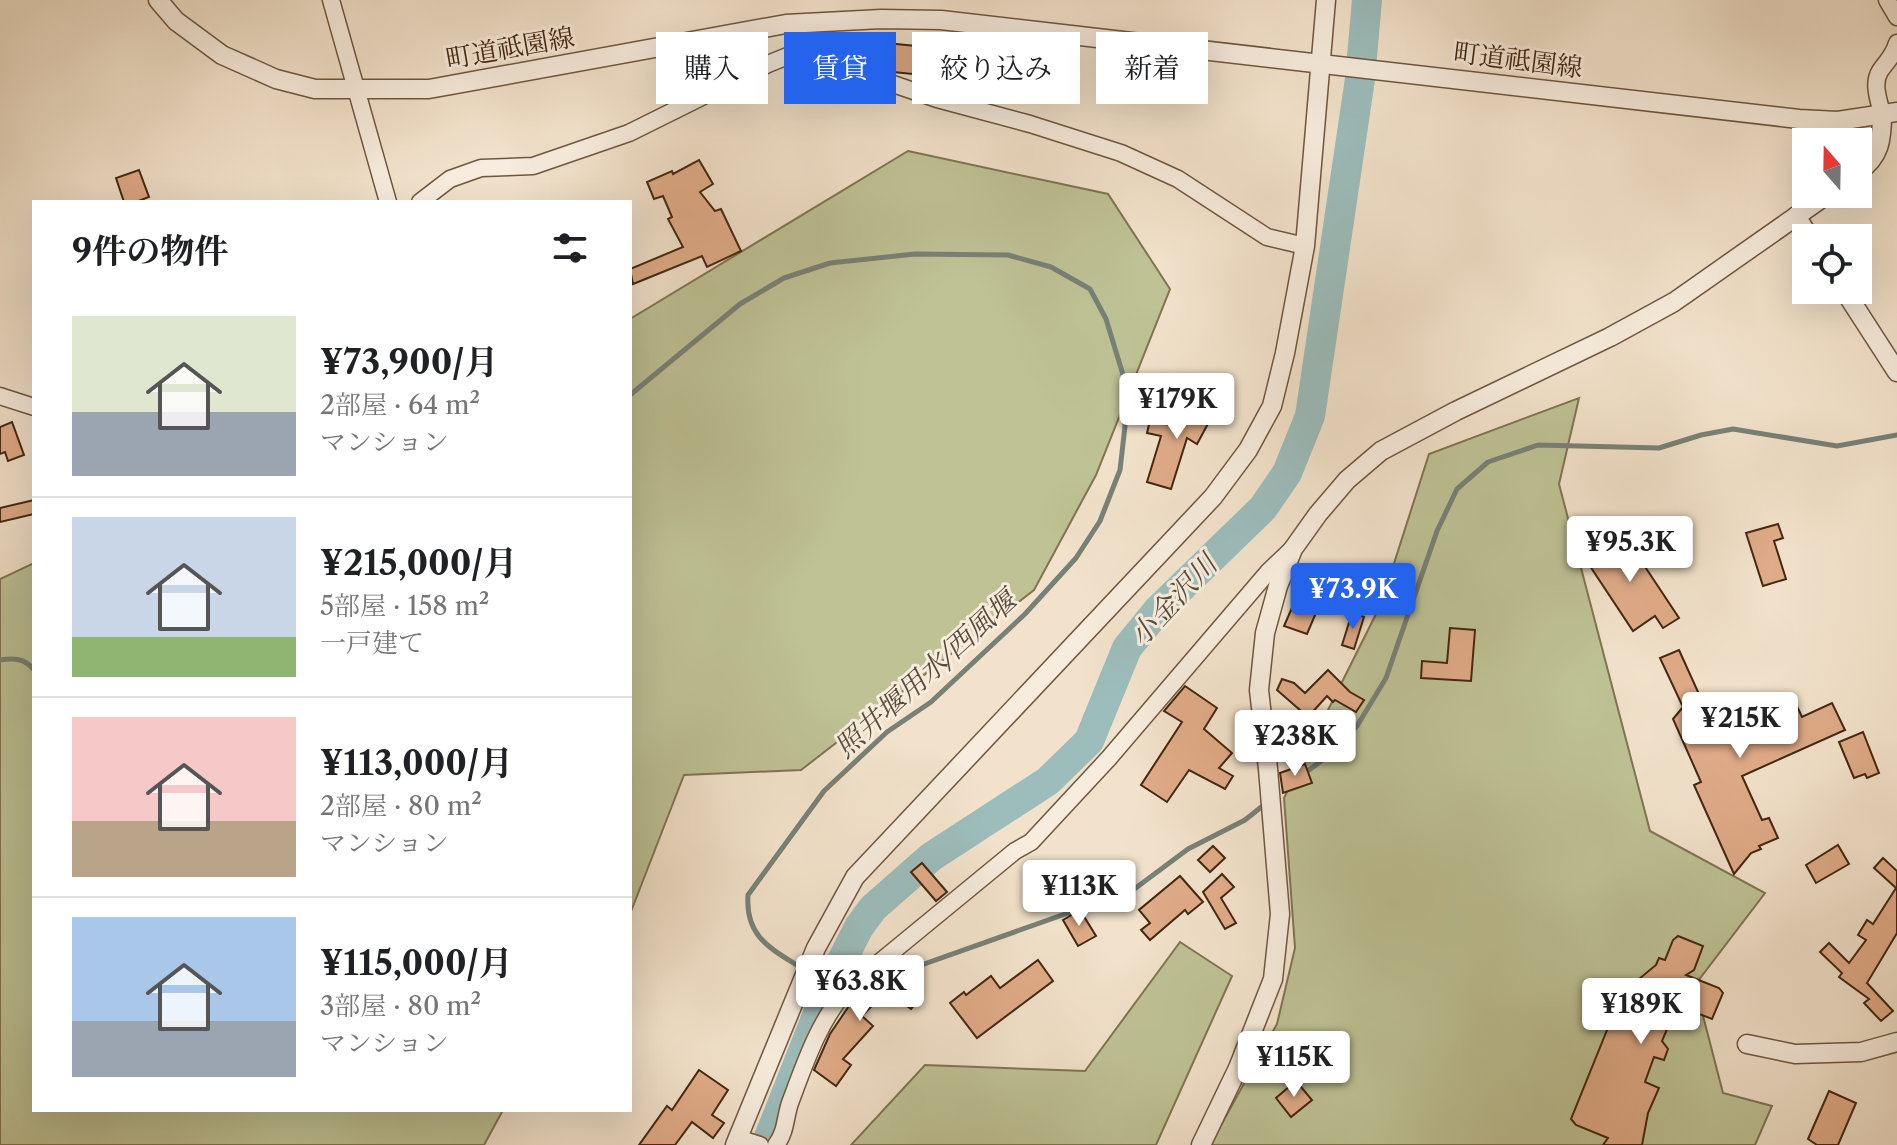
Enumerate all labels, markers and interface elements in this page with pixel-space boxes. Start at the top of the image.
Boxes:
street label: 町道祗園線 [443,21,577,75]
chip: 購入 [656,32,768,104]
chip: 賃貸 [784,32,896,104]
chip: 絞り込み [912,32,1080,104]
chip: 新着 [1096,32,1208,104]
street label: 町道祗園線 [1452,36,1584,84]
north arrow [1792,128,1872,208]
map controls [1792,128,1872,304]
button: locate [1792,224,1872,304]
icon: filters [548,226,592,270]
text: 9件の物件 [72,230,228,272]
text: ¥73,900/月 [320,341,499,383]
icon: home [136,348,232,444]
pin: ¥179K [1121,373,1233,441]
text: ¥179K [1137,383,1217,415]
text: 2部屋 · 64 m² [320,389,480,421]
text: マンション [320,426,449,458]
pin: ¥95.3K [1565,516,1695,584]
text: ¥95.3K [1585,526,1675,558]
text: ¥215,000/月 [320,542,518,584]
water label: 小金沢川 [1122,545,1226,653]
icon: home [136,549,232,645]
pin: ¥73.9K [1288,563,1418,631]
text: ¥73.9K [1309,573,1397,605]
water label: 照井堰用水/西風堰 [827,581,1026,764]
text: 5部屋 · 158 m² [320,590,490,622]
text: 一戸建て [320,627,424,659]
pin: ¥215K [1684,692,1796,760]
text: ¥215K [1700,702,1780,734]
pin: ¥238K [1239,710,1351,778]
text: ¥238K [1253,720,1337,752]
text: ¥113,000/月 [320,742,513,784]
icon: home [136,749,232,845]
text: 2部屋 · 80 m² [320,790,482,822]
text: マンション [320,827,449,859]
pin: ¥113K [1023,860,1135,928]
text: ¥113K [1041,870,1117,902]
text: ¥115,000/月 [320,942,513,984]
icon: home [136,949,232,1045]
pin: ¥63.8K [795,955,925,1023]
text: ¥63.8K [814,965,906,997]
pin: ¥189K [1585,978,1697,1046]
text: ¥189K [1600,988,1682,1020]
text: 3部屋 · 80 m² [320,990,481,1022]
text: マンション [320,1027,449,1059]
pin: ¥115K [1238,1031,1350,1099]
text: ¥115K [1256,1041,1332,1073]

